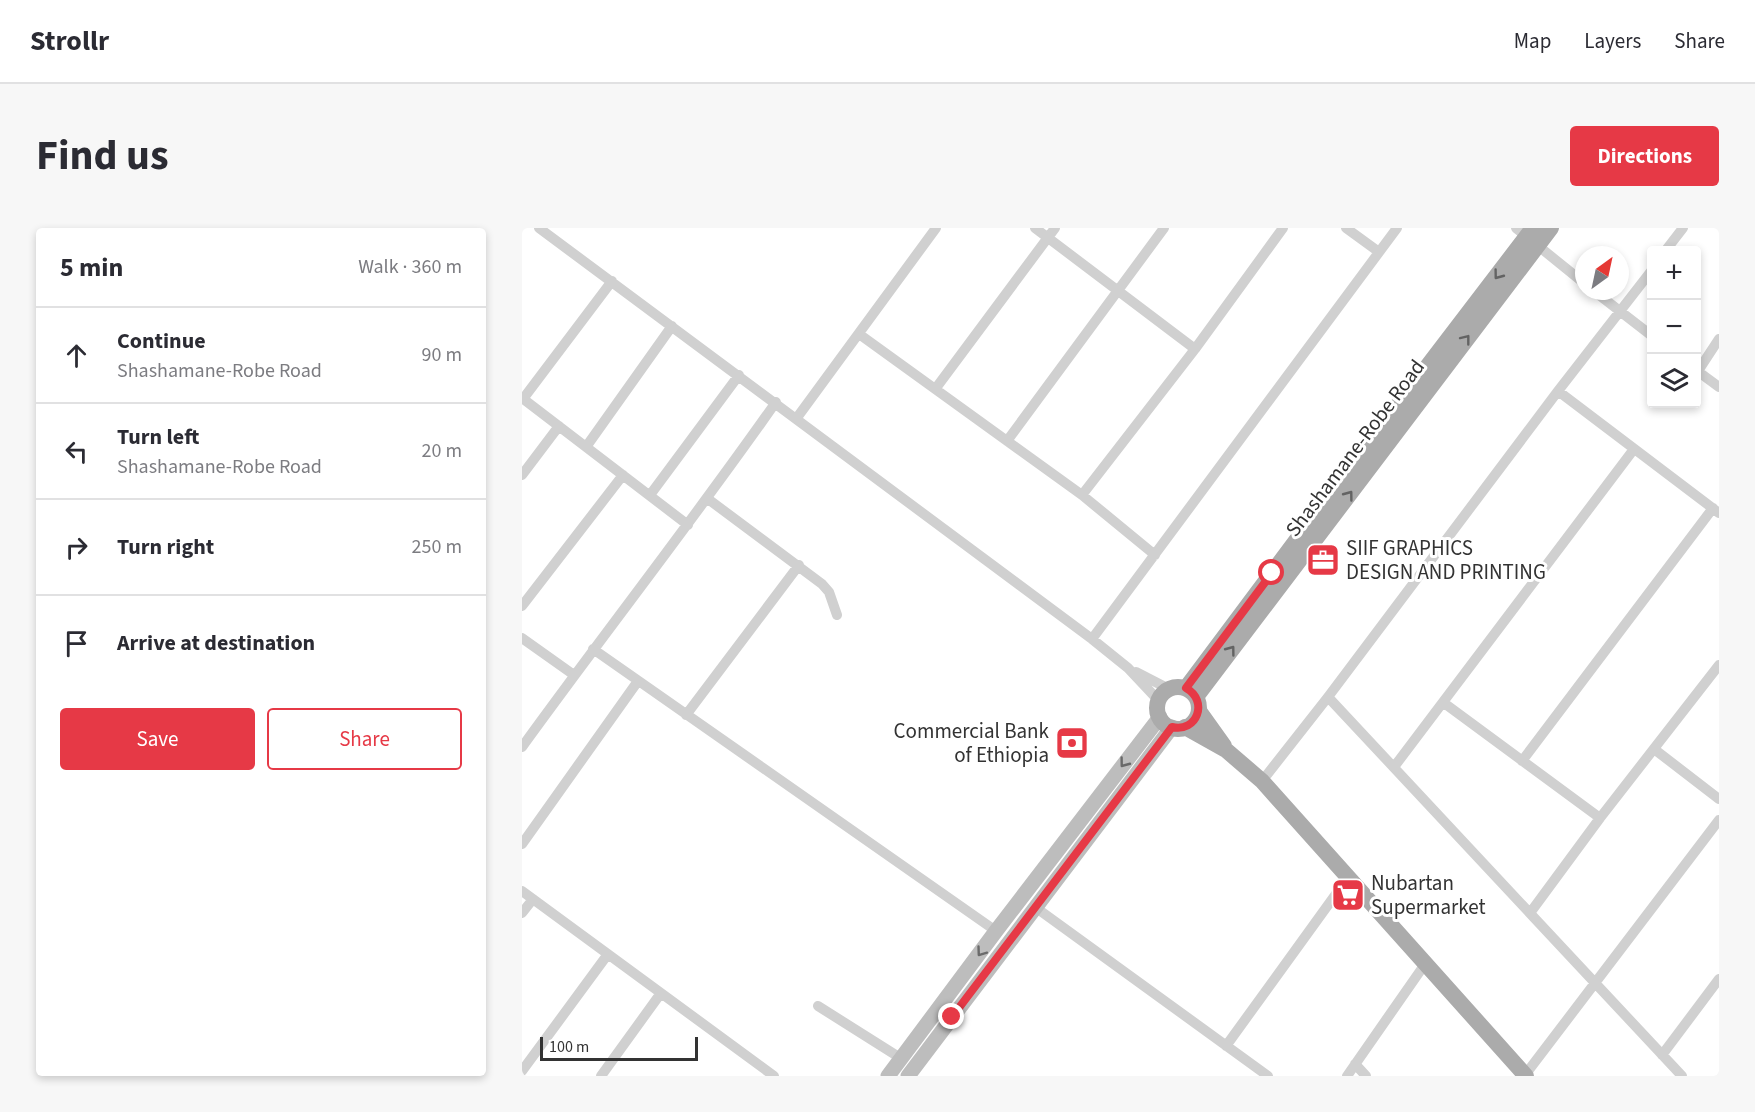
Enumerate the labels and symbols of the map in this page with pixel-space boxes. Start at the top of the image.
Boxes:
north arrow [1575,246,1629,300]
one-way arrow [1494,268,1505,279]
one-way arrow [1459,335,1470,346]
street label: Shashamane-Robe Road [1278,353,1432,543]
one-way arrow [1341,490,1352,501]
place label: SIIF GRAPHICS DESIGN AND PRINTING [1346,533,1546,587]
office icon: SIIF GRAPHICS DESIGN AND PRINTING [1305,542,1341,578]
route start [1258,559,1284,585]
one-way arrow [1224,646,1235,657]
place label: Commercial Bank of Ethiopia [894,716,1050,770]
bank icon: Commercial Bank of Ethiopia [1054,725,1090,761]
one-way arrow [1121,756,1132,767]
place label: Nubartan Supermarket [1371,868,1486,922]
supermarket icon: Nubartan Supermarket [1330,877,1366,913]
one-way arrow [977,945,988,956]
route end [938,1003,964,1029]
scale bar [540,1034,698,1062]

